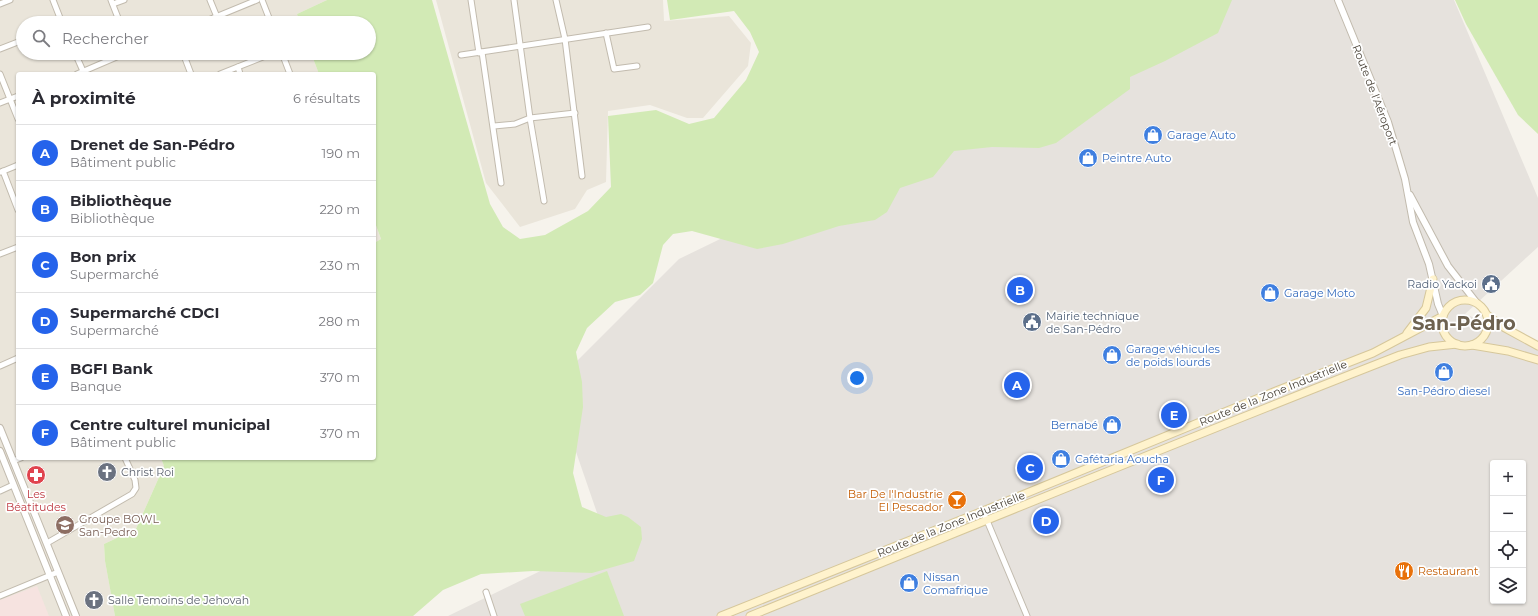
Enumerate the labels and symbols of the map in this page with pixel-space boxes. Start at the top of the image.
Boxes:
street label: Route de l'Aéroport [1349,43,1401,148]
shop icon: Garage Auto [1142,124,1164,146]
place label: Garage Auto [1167,128,1236,142]
shop icon: Peintre Auto [1077,147,1099,169]
place label: Peintre Auto [1102,151,1171,165]
public building icon: Radio Yackoi [1480,273,1502,295]
pin: B [1007,275,1033,305]
place label: Radio Yackoi [1407,277,1477,291]
shop icon: Garage Moto [1259,282,1281,304]
place label: Garage Moto [1284,286,1355,300]
place label: Mairie technique de San-Pédro [1046,309,1139,336]
public building icon: Mairie technique de San-Pédro [1021,311,1043,333]
district label: San-Pédro [1412,312,1516,335]
place label: Garage véhicules de poids lourds [1126,342,1221,369]
shop icon: Garage véhicules de poids lourds [1101,344,1123,366]
street label: Route de la Zone Industrielle [1197,357,1349,429]
shop icon: San-Pédro diesel [1433,361,1455,383]
your location [847,368,867,388]
pin: A [1004,370,1030,400]
place label: San-Pédro diesel [1398,384,1490,398]
pin: E [1161,400,1187,430]
shop icon: Bernabé [1101,414,1123,436]
place label: Bernabé [1051,418,1098,432]
shop icon: Cafétaria Aoucha [1050,448,1072,470]
place label: Cafétaria Aoucha [1075,452,1169,466]
pin: C [1017,453,1043,483]
church icon: Christ Roi [96,461,118,483]
pharmacy icon: Les Béatitudes [25,464,47,486]
place label: Christ Roi [121,465,174,479]
pin: F [1148,465,1174,495]
place label: Les Béatitudes [6,487,67,514]
place label: Bar De l'Industrie El Pescador [848,487,943,514]
street label: Route de la Zone Industrielle [875,488,1027,560]
bar icon: Bar De l'Industrie El Pescador [946,489,968,511]
pin: D [1033,506,1059,536]
place label: Groupe BOWL San-Pedro [79,512,159,539]
school or university icon: Groupe BOWL San-Pedro [54,514,76,536]
restaurant icon: Restaurant [1393,560,1415,582]
place label: Restaurant [1418,564,1479,578]
place label: Nissan Comafrique [923,570,988,597]
shop icon: Nissan Comafrique [898,572,920,594]
church icon: Salle Temoins de Jehovah [83,589,105,611]
place label: Salle Temoins de Jehovah [108,593,249,607]

